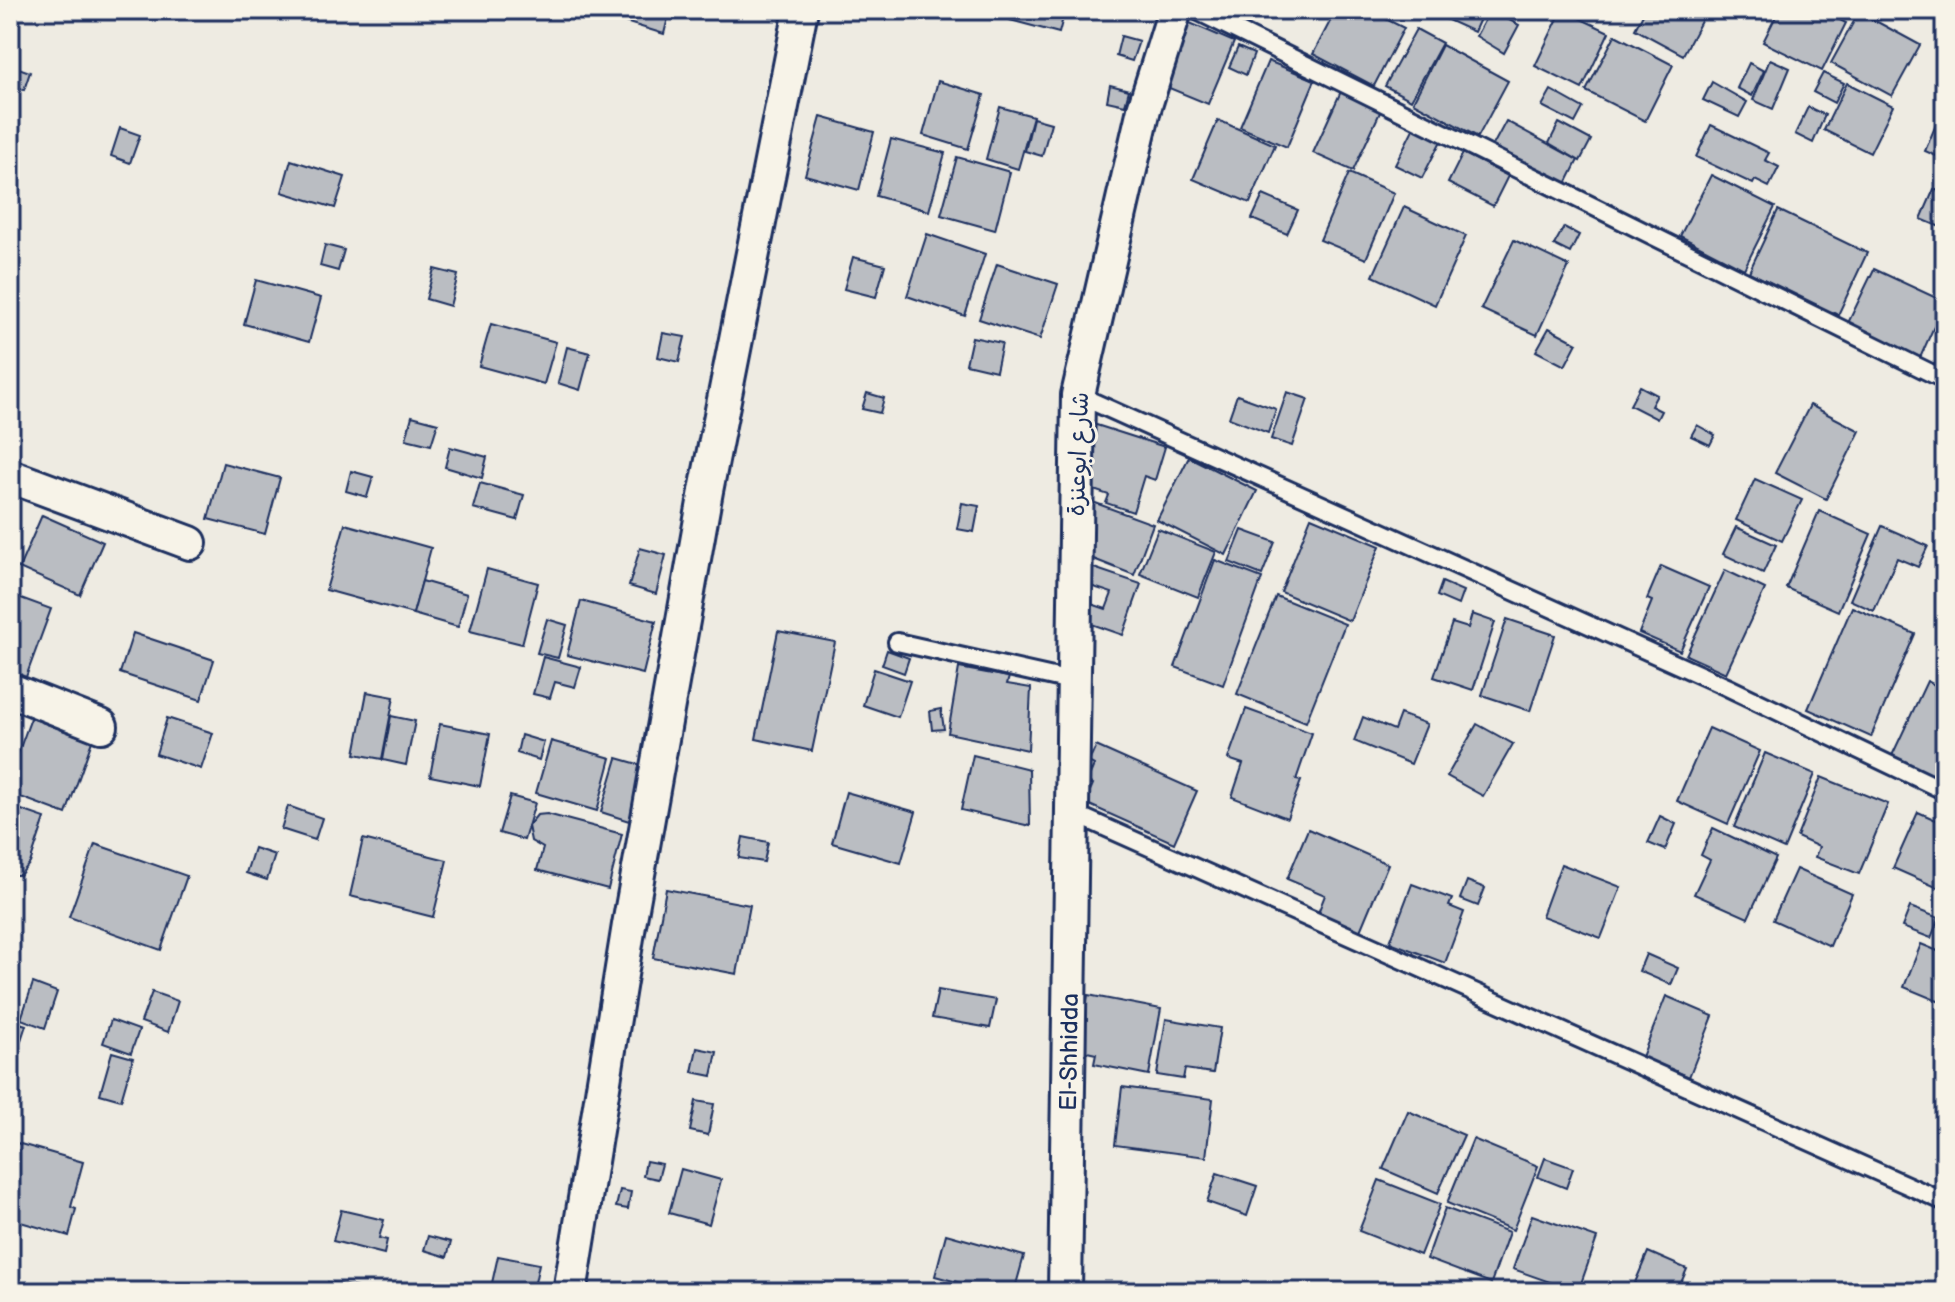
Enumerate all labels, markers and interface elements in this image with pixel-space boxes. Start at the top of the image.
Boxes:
street label: شارع ابوعنزة [1062,391,1097,517]
street label: El-Shhidda [1054,993,1085,1111]

